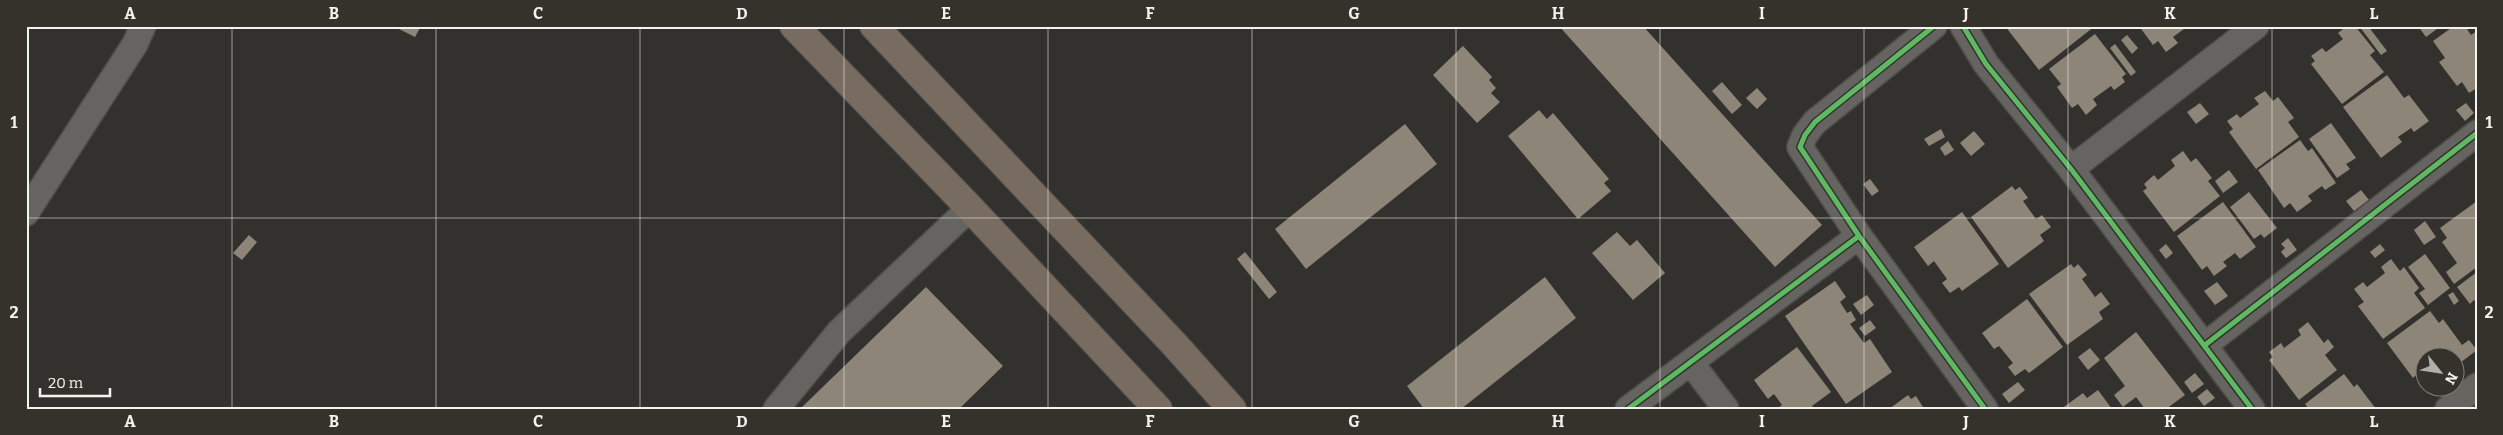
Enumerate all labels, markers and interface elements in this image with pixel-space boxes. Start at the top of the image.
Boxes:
text: A [124,4,136,23]
text: B [329,4,339,23]
text: C [533,4,543,23]
text: D [736,4,748,23]
text: E [941,4,951,23]
text: F [1146,4,1155,23]
text: G [1348,4,1360,23]
text: H [1552,4,1565,23]
text: I [1759,4,1765,23]
text: J [1962,4,1969,23]
text: K [2164,4,2176,23]
text: L [2370,4,2379,23]
text: 1 [11,113,18,132]
text: 1 [2486,113,2493,132]
text: 2 [9,303,19,322]
text: 2 [2484,303,2494,322]
north arrow [2416,348,2466,398]
scale bar [40,365,110,397]
text: N [2441,369,2461,387]
text: 20 m [48,374,84,392]
text: A [124,412,136,431]
text: B [329,412,339,431]
text: C [533,412,543,431]
text: D [736,412,748,431]
text: E [941,412,951,431]
text: F [1146,412,1155,431]
text: G [1348,412,1360,431]
text: H [1552,412,1565,431]
text: I [1759,412,1765,431]
text: J [1962,412,1969,431]
text: K [2164,412,2176,431]
text: L [2370,412,2379,431]

